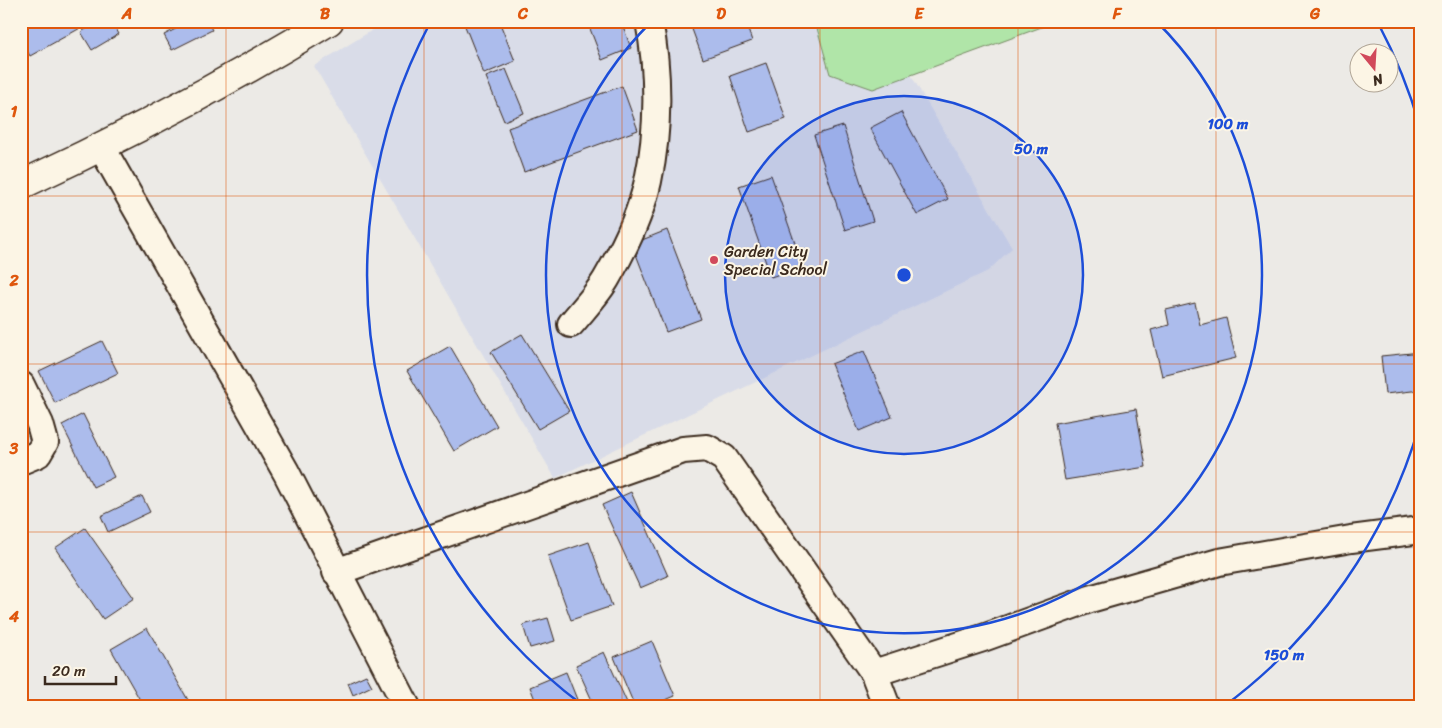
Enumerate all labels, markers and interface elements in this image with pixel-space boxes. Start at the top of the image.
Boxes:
text: A [121,0,132,28]
text: B [320,0,331,28]
text: C [517,0,529,28]
text: D [716,0,726,28]
text: E [915,0,925,28]
text: F [1112,0,1123,28]
text: G [1309,0,1321,28]
north arrow [1350,42,1400,92]
text: N [1369,66,1387,93]
text: 1 [11,97,18,126]
text: 100 m [1208,111,1249,137]
text: 50 m [1014,136,1049,162]
place label: Garden City Special School [724,237,828,284]
marker: Garden City Special School [708,254,720,266]
text: 2 [8,266,19,295]
centre of rings [895,266,913,284]
text: 3 [9,434,19,463]
text: 4 [8,602,19,631]
text: 150 m [1264,642,1305,668]
scale bar [45,653,116,685]
text: 20 m [52,658,86,684]

